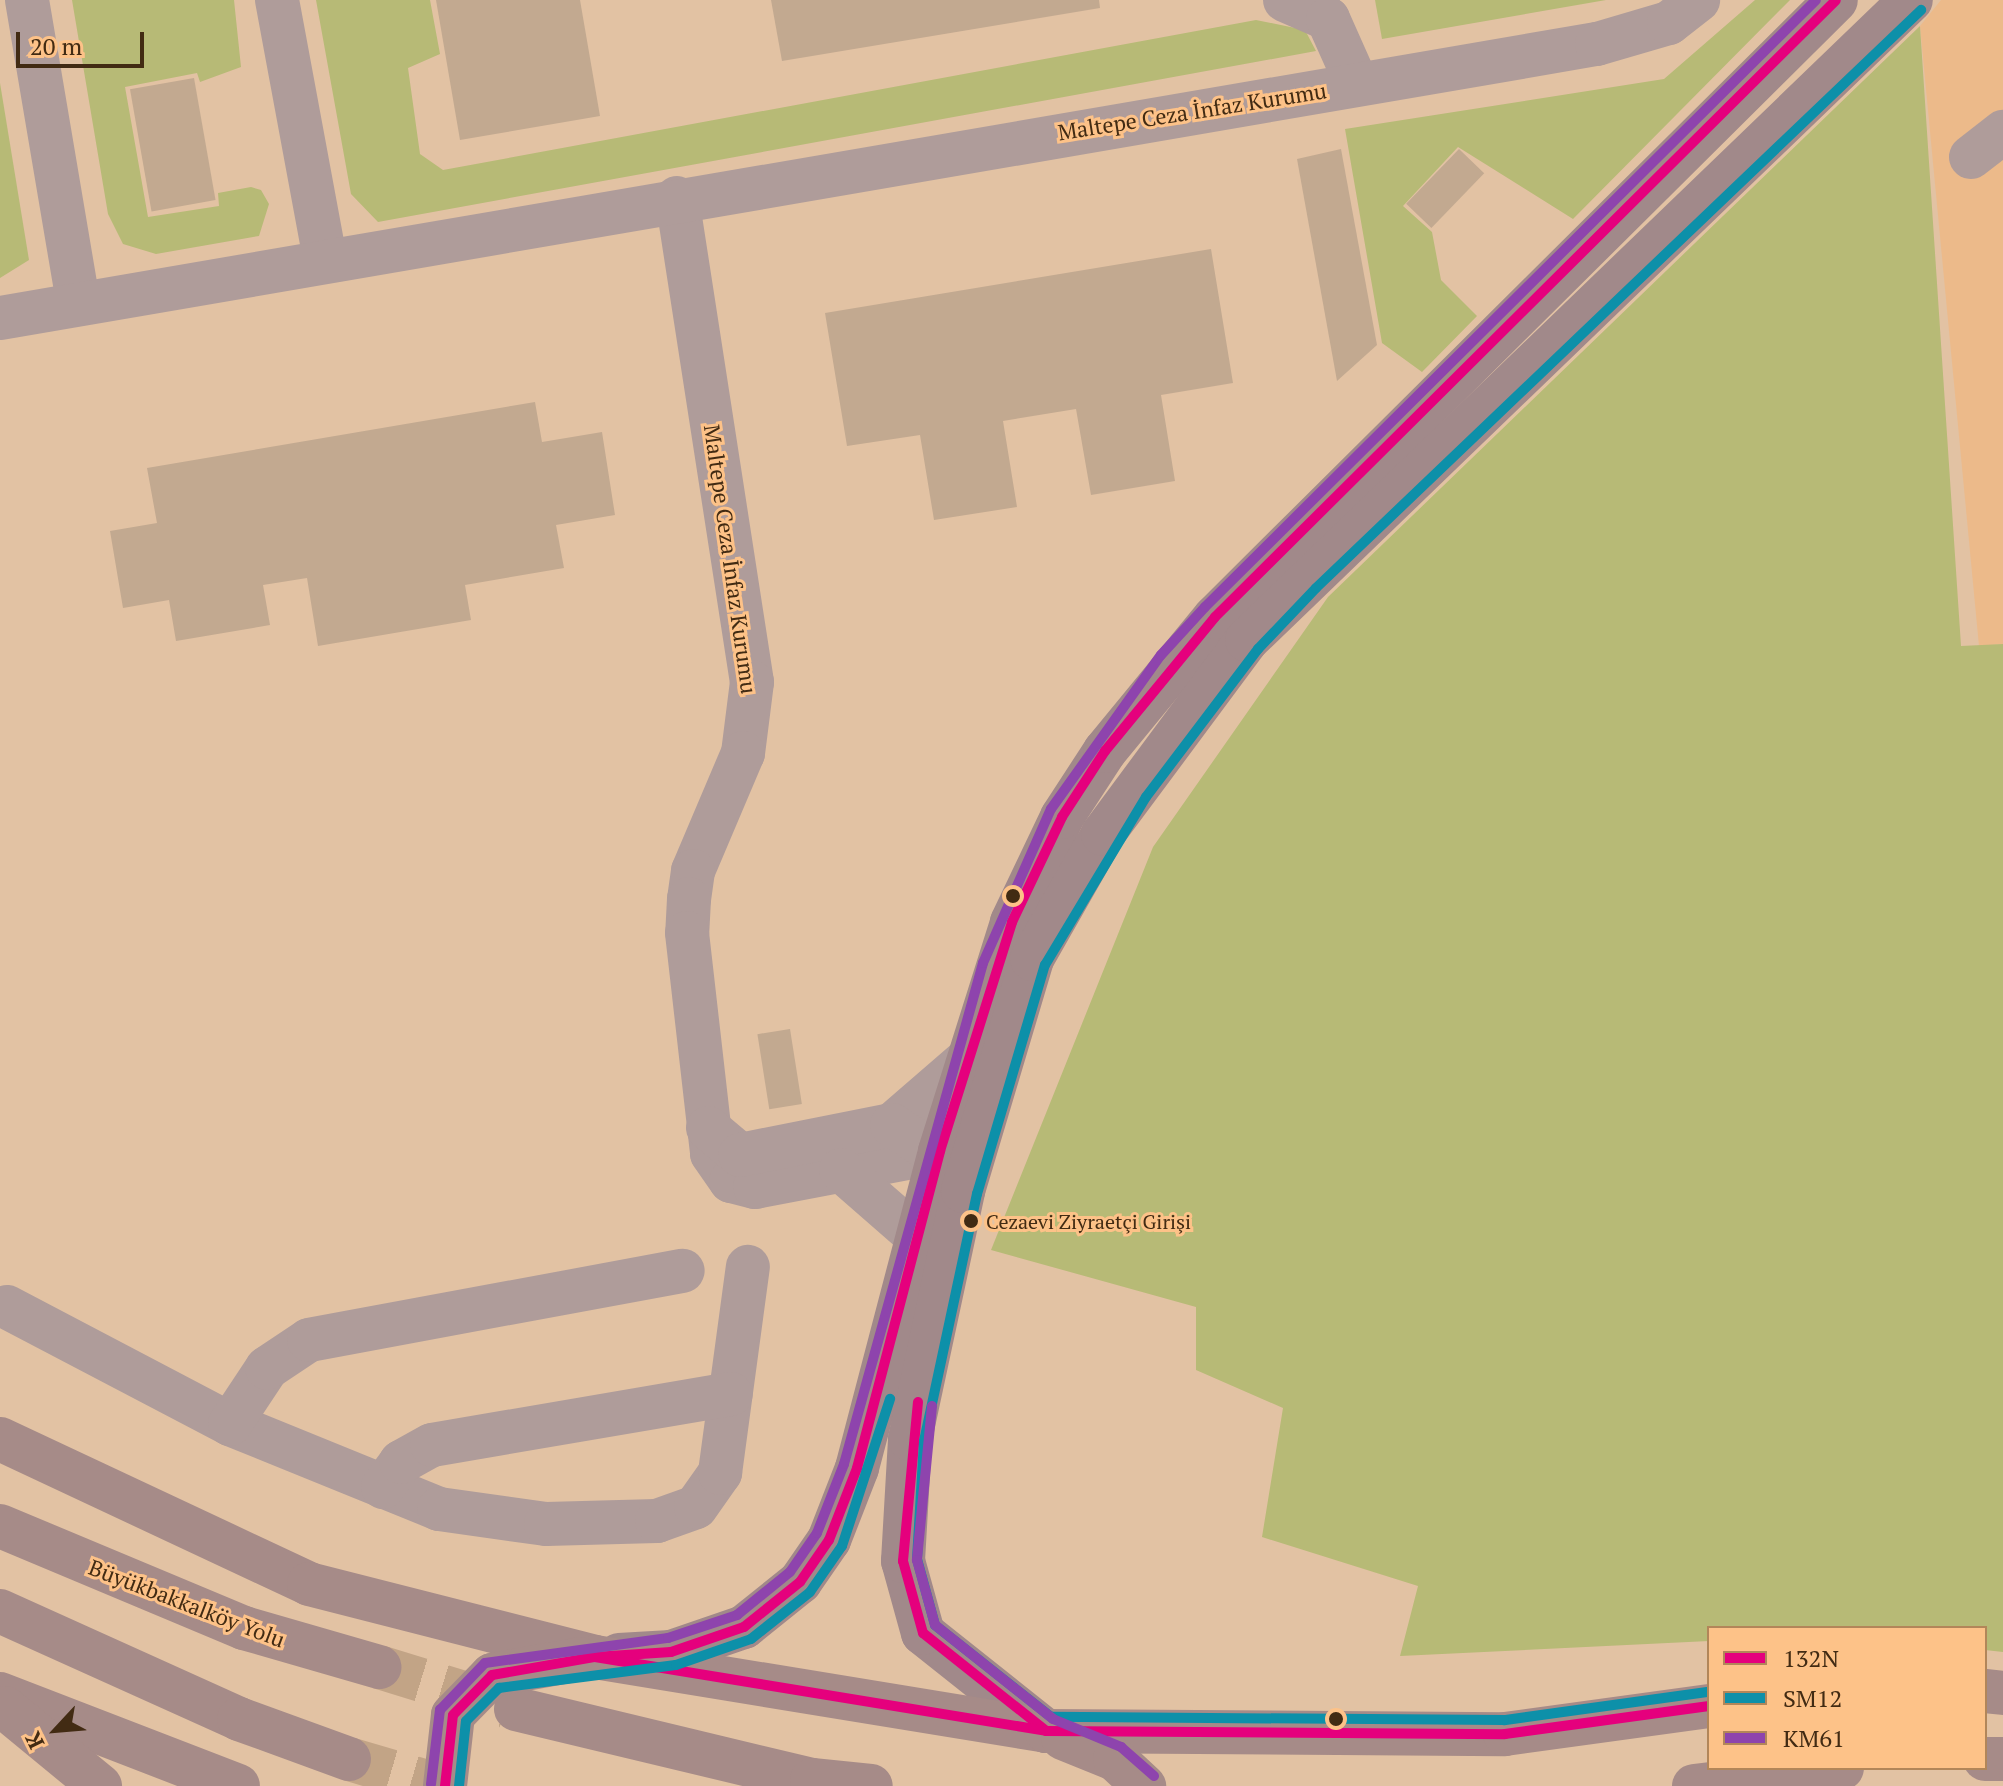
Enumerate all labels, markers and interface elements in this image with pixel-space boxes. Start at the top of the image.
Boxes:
scale bar [20,16,148,66]
text: 20 m [30,30,82,62]
street label: Maltepe Ceza İnfaz Kurumu [1056,77,1328,145]
street label: Maltepe Ceza İnfaz Kurumu [699,423,763,695]
unlabelled marker [1005,888,1021,904]
place label: Cezaevi Ziyraetçi Girişi [986,1209,1191,1233]
marker: Cezaevi Ziyraetçi Girişi [963,1213,979,1229]
street label: Büyükbakkalköy Yolu [85,1553,289,1653]
legend [1707,1626,1987,1770]
text: 132N [1783,1642,1839,1674]
text: SM12 [1783,1682,1842,1714]
north arrow [16,1690,96,1770]
unlabelled marker [1328,1711,1344,1727]
text: KM61 [1783,1722,1845,1754]
text: K [18,1727,50,1754]

